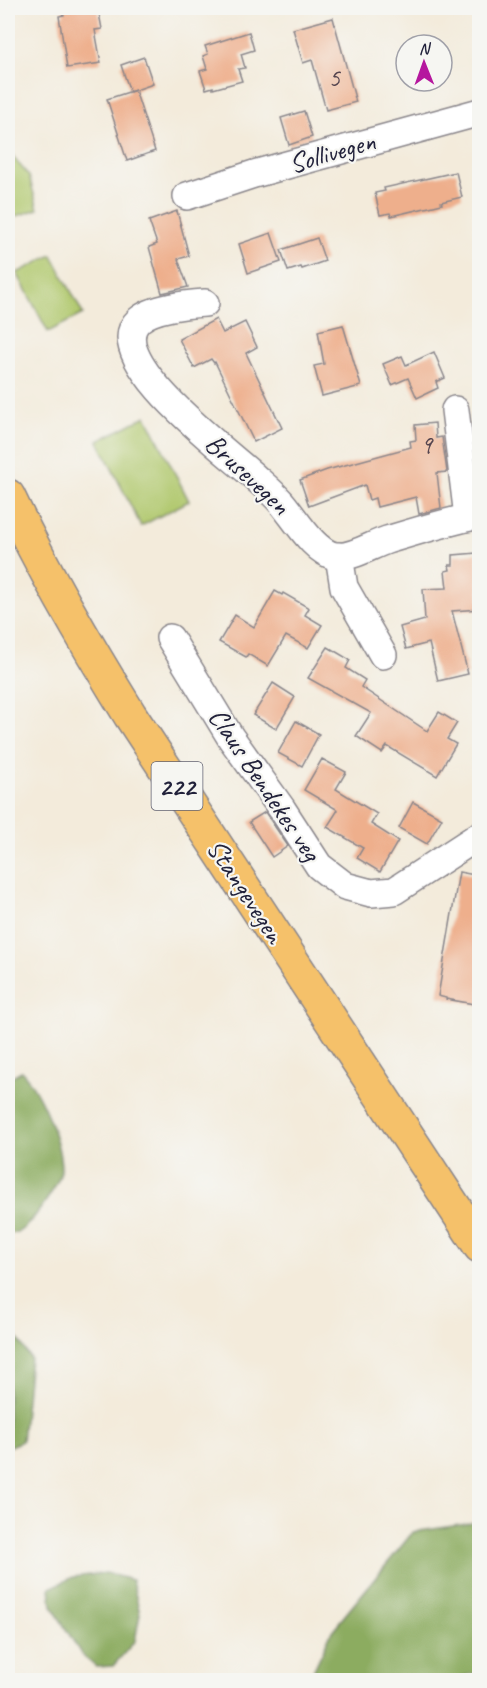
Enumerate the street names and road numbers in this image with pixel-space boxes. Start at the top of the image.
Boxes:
street label: Sollivegen [285,123,379,181]
street label: Brusevegen [198,426,298,522]
street label: Claus Bendekes veg [201,701,330,869]
road number: 222 [152,762,202,810]
street label: Stangevegen [199,832,293,951]

